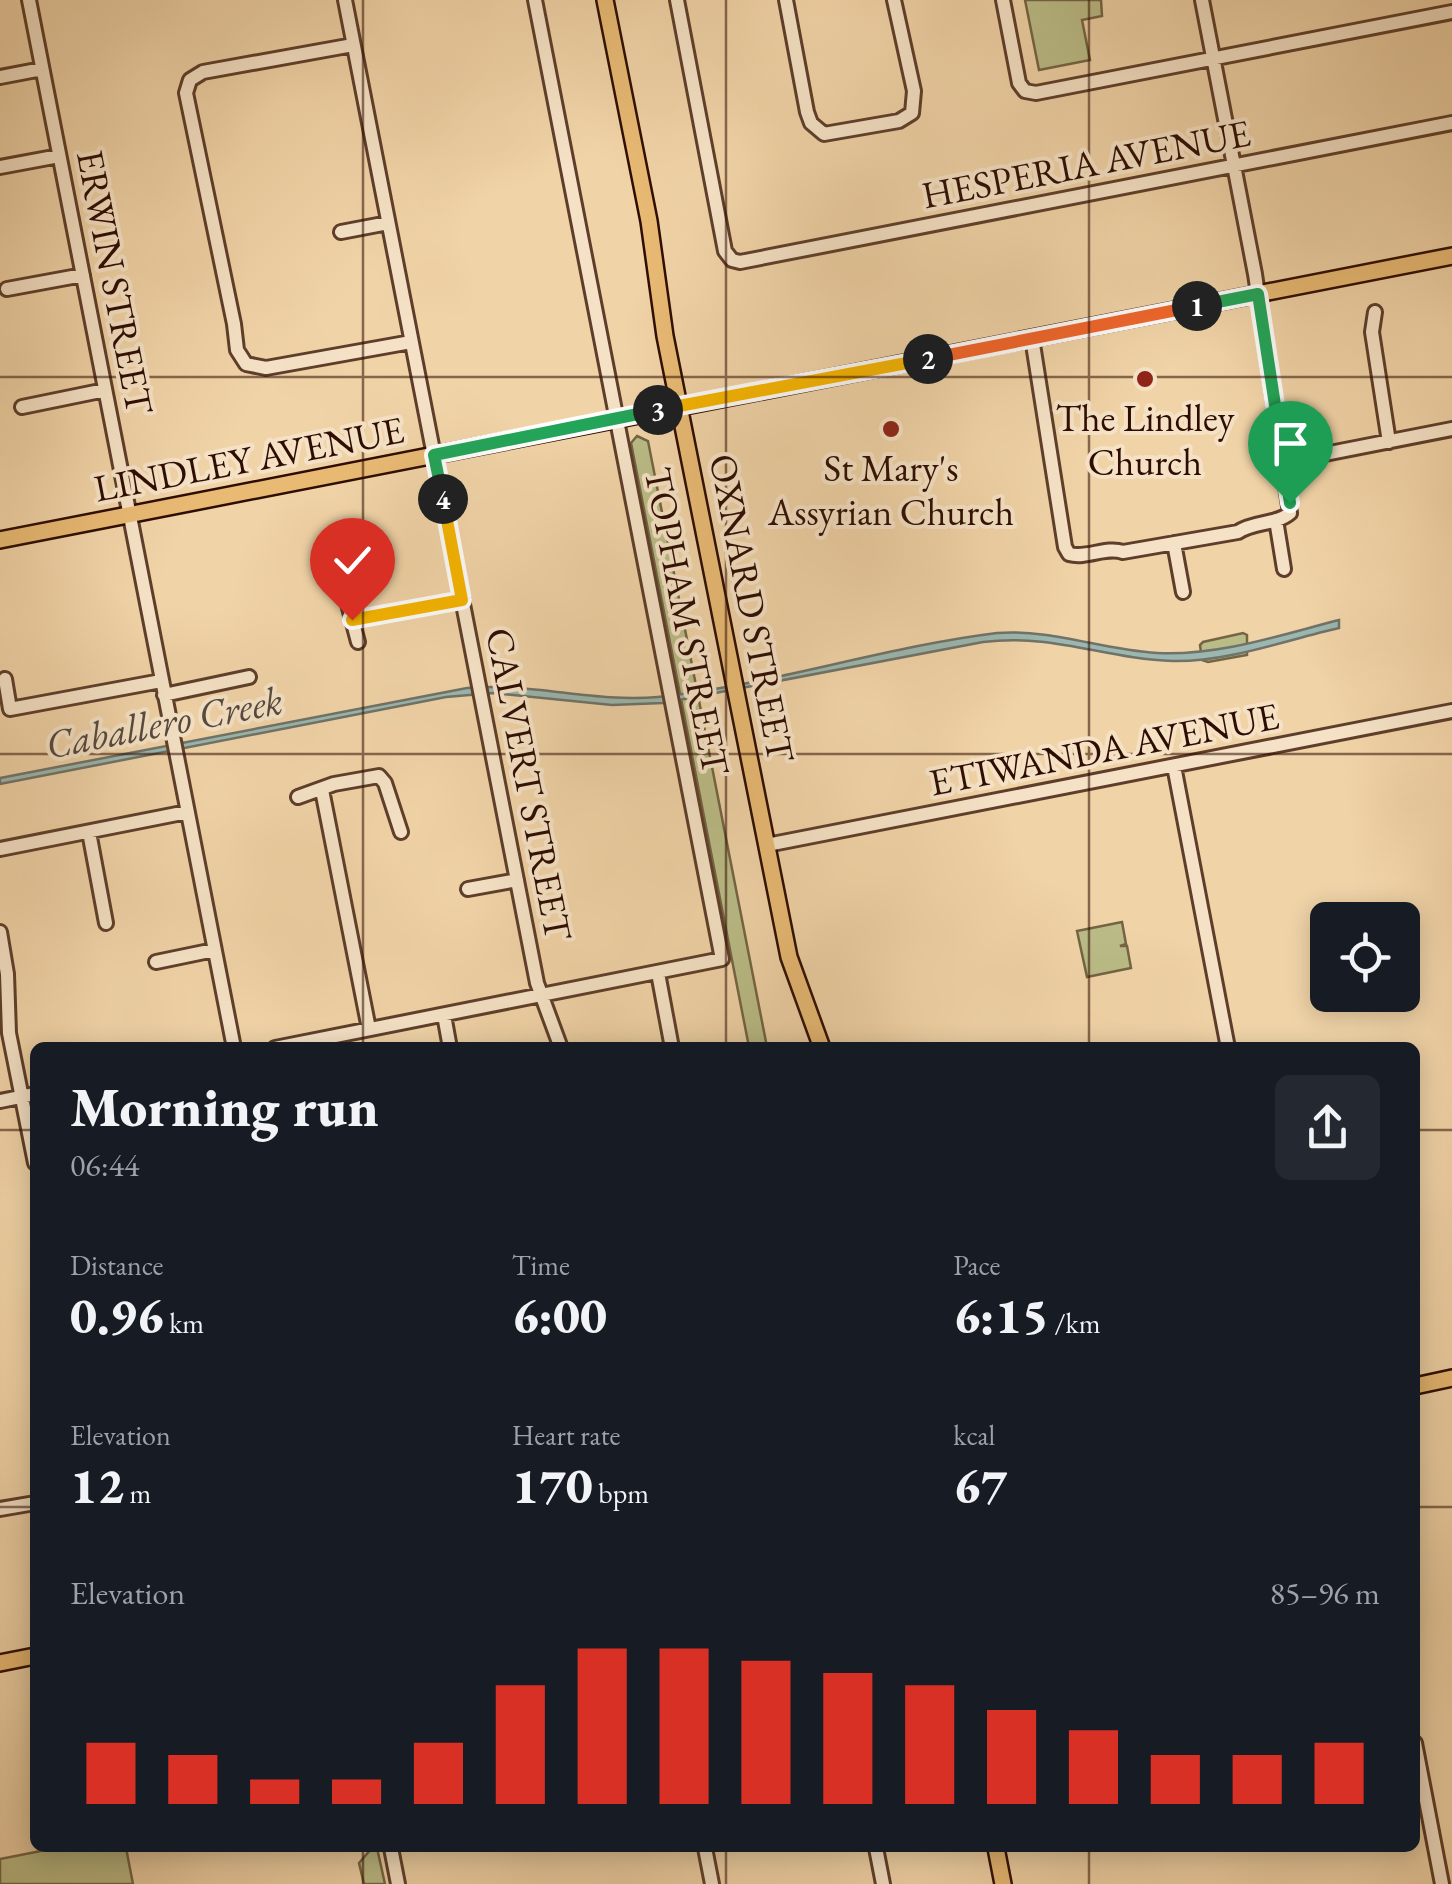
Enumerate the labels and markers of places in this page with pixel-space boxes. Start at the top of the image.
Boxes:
pin: 1 [1172,281,1222,331]
pin: 2 [903,334,953,384]
marker: The Lindley Church [1134,368,1156,390]
pin: 3 [633,385,683,435]
place label: The Lindley Church [1056,393,1235,486]
pin [1248,401,1333,504]
marker: St Mary's Assyrian Church [880,418,902,440]
place label: St Mary's Assyrian Church [767,443,1014,536]
pin: 4 [418,474,468,524]
pin [310,518,395,621]

